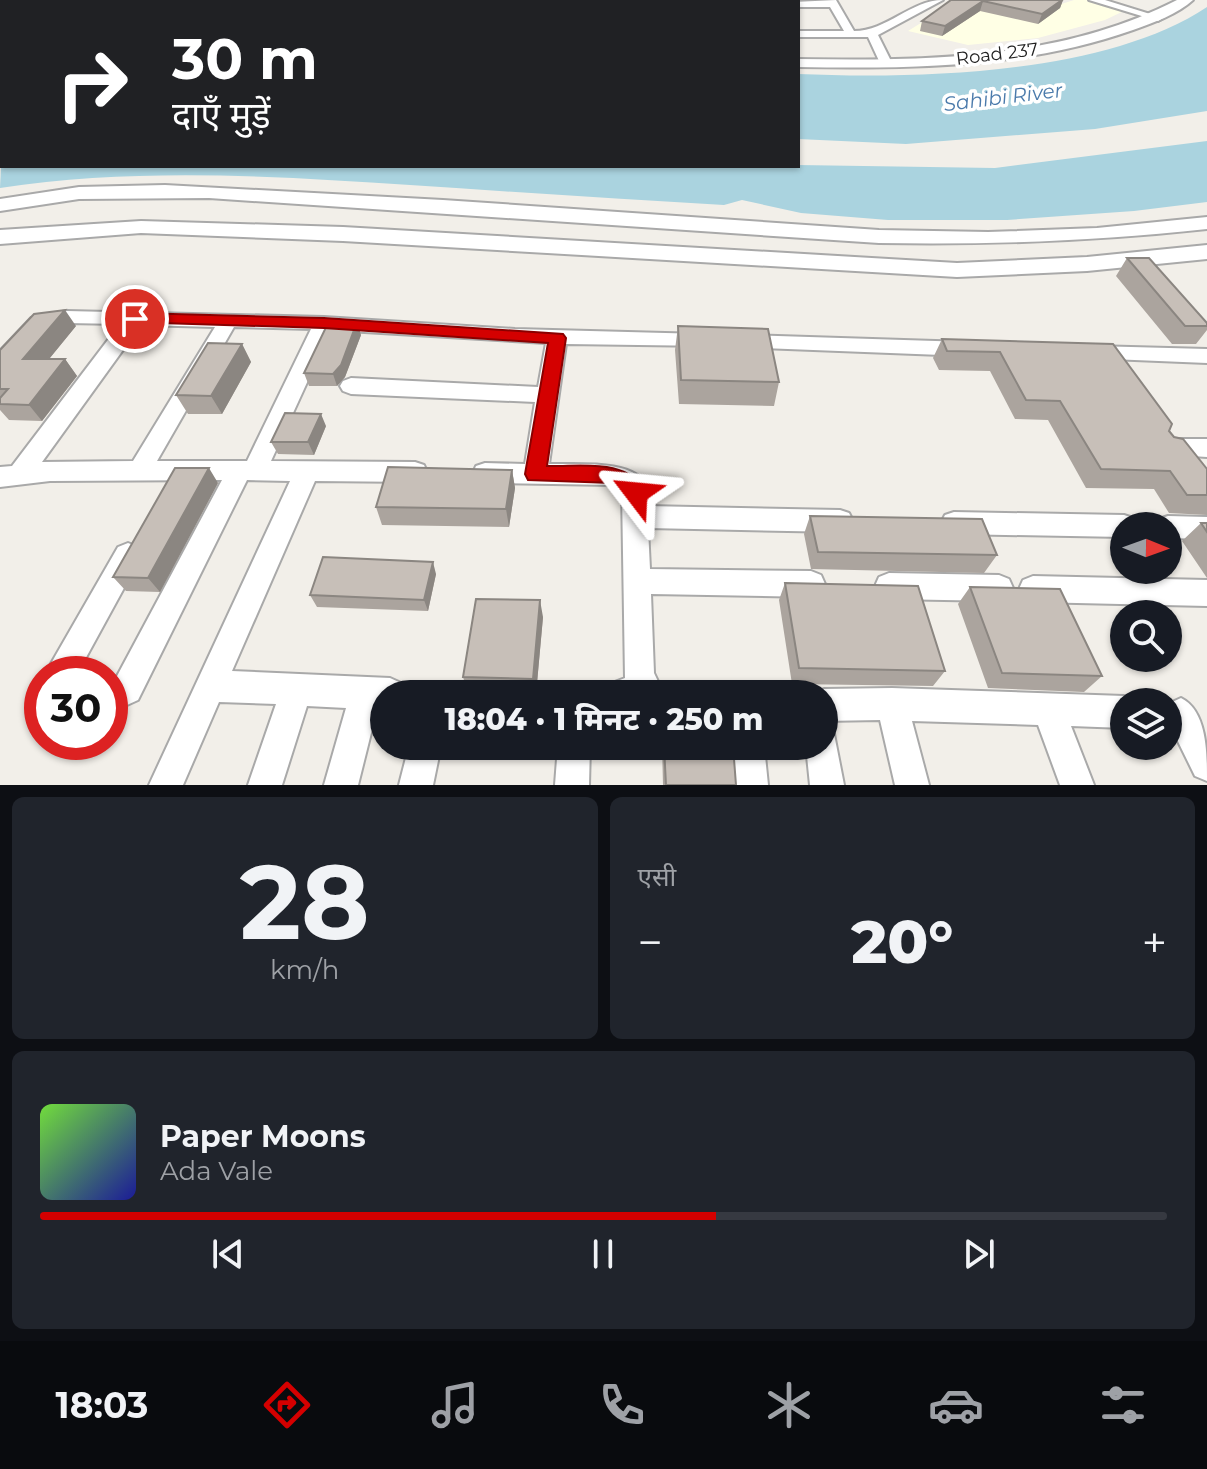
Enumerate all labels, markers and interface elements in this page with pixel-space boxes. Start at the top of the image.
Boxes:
text: 30 m [172,25,318,93]
icon: right [40,32,144,136]
street label: Road 237 [955,38,1039,70]
water label: Sahibi River [942,78,1065,116]
text: दाएँ मुड़ें [172,93,271,137]
pin [101,285,169,353]
icon: arrive [113,297,157,341]
position arrow [594,451,678,535]
north arrow [1110,512,1182,584]
map controls [1110,512,1182,760]
button: search [1110,600,1182,672]
speed limit sign: 30 [24,656,128,760]
button: layers [1110,688,1182,760]
text: 18:04 · 1 मिनट · 250 m [445,701,763,738]
text: 28 [240,838,370,965]
text: एसी [638,861,676,893]
text: 20° [851,905,953,978]
text: − [638,915,663,969]
text: + [1142,915,1167,969]
text: km/h [270,954,339,986]
text: Paper Moons [160,1118,366,1155]
text: Ada Vale [160,1155,273,1187]
icon: previous [206,1232,250,1276]
icon: pause [581,1232,625,1276]
icon: next [957,1232,1001,1276]
icon: directions [259,1377,315,1433]
icon: music [427,1377,483,1433]
icon: phone [594,1377,650,1433]
icon: climate [761,1377,817,1433]
icon: car [928,1377,984,1433]
icon: filters [1095,1377,1151,1433]
text: 18:03 [56,1383,148,1427]

